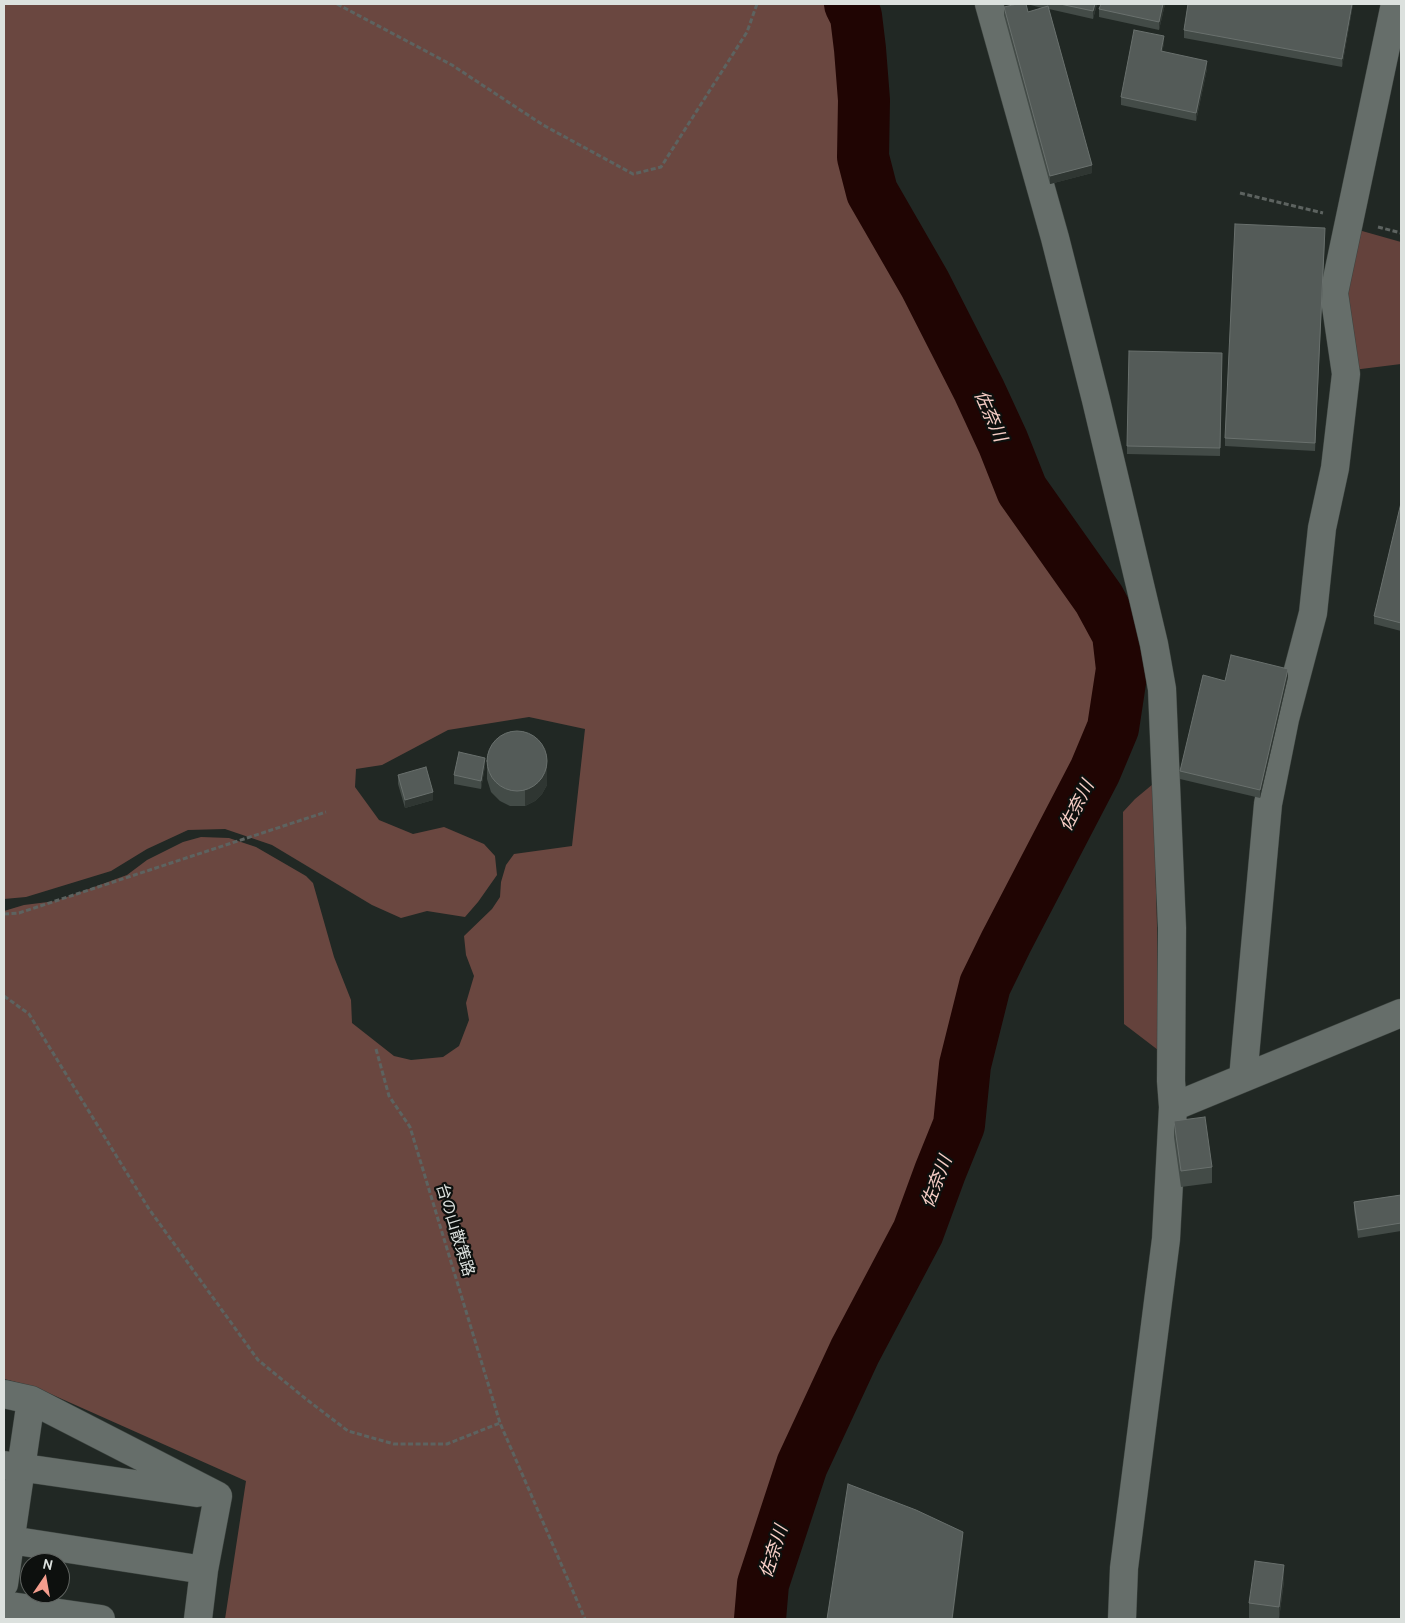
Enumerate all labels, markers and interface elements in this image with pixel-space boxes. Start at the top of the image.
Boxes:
water label: 佐奈川 [969,387,1011,445]
water label: 佐奈川 [1055,777,1099,835]
water label: 佐奈川 [917,1153,957,1211]
street label: 台の山散策路 [432,1181,478,1279]
water label: 佐奈川 [755,1523,793,1581]
north arrow [20,1553,70,1603]
text: N [41,1554,55,1574]

